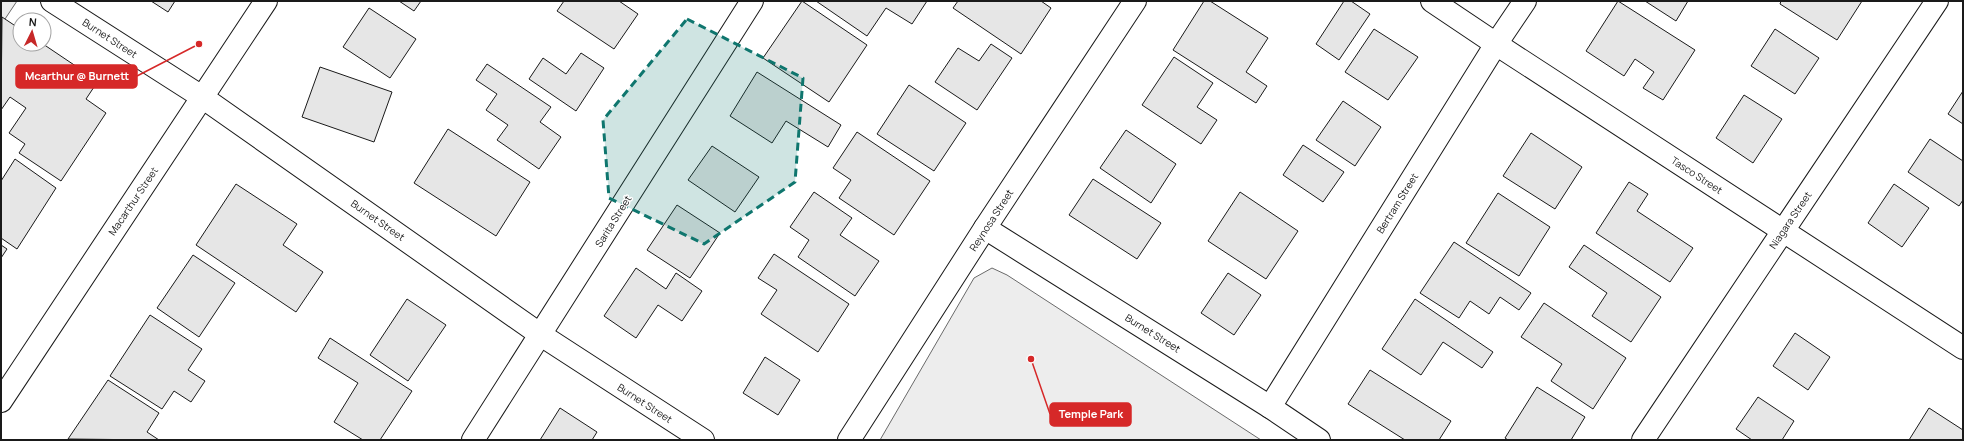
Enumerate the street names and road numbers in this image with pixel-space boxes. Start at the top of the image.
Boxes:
street label: Burnet Street [80,15,140,61]
street label: Tasco Street [1669,153,1725,197]
street label: Macarthur Street [105,164,161,238]
street label: Bertram Street [1373,170,1421,236]
street label: Reynosa Street [966,186,1016,254]
street label: Niagara Street [1766,189,1814,251]
street label: Sarita Street [592,192,634,250]
street label: Burnet Street [348,196,408,244]
street label: Burnet Street [1123,310,1183,356]
street label: Burnet Street [615,380,675,426]

